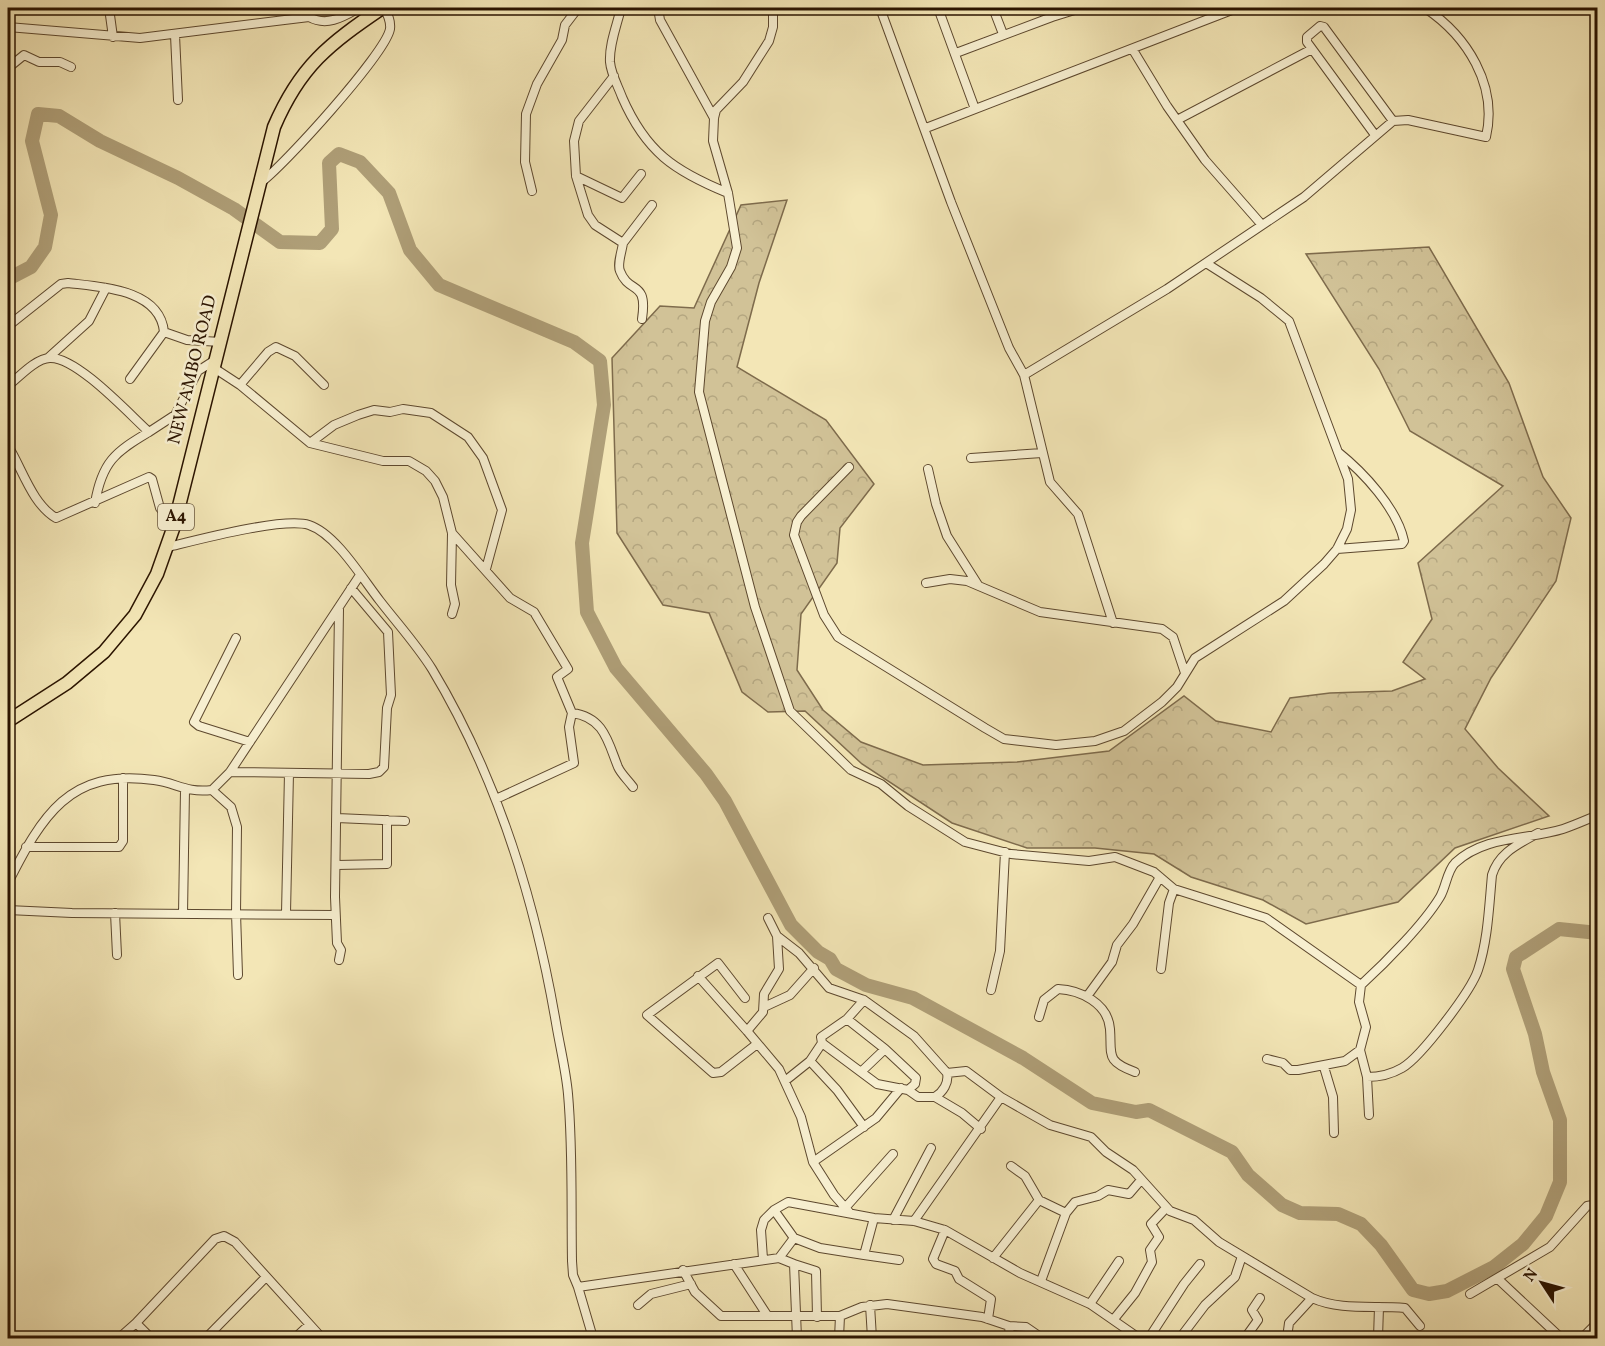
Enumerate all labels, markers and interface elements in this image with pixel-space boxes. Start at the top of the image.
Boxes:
street label: NEW AMBO ROAD [162,293,224,447]
road number: A4 [158,504,194,530]
north arrow [1512,1253,1572,1313]
text: N [1519,1264,1544,1287]

